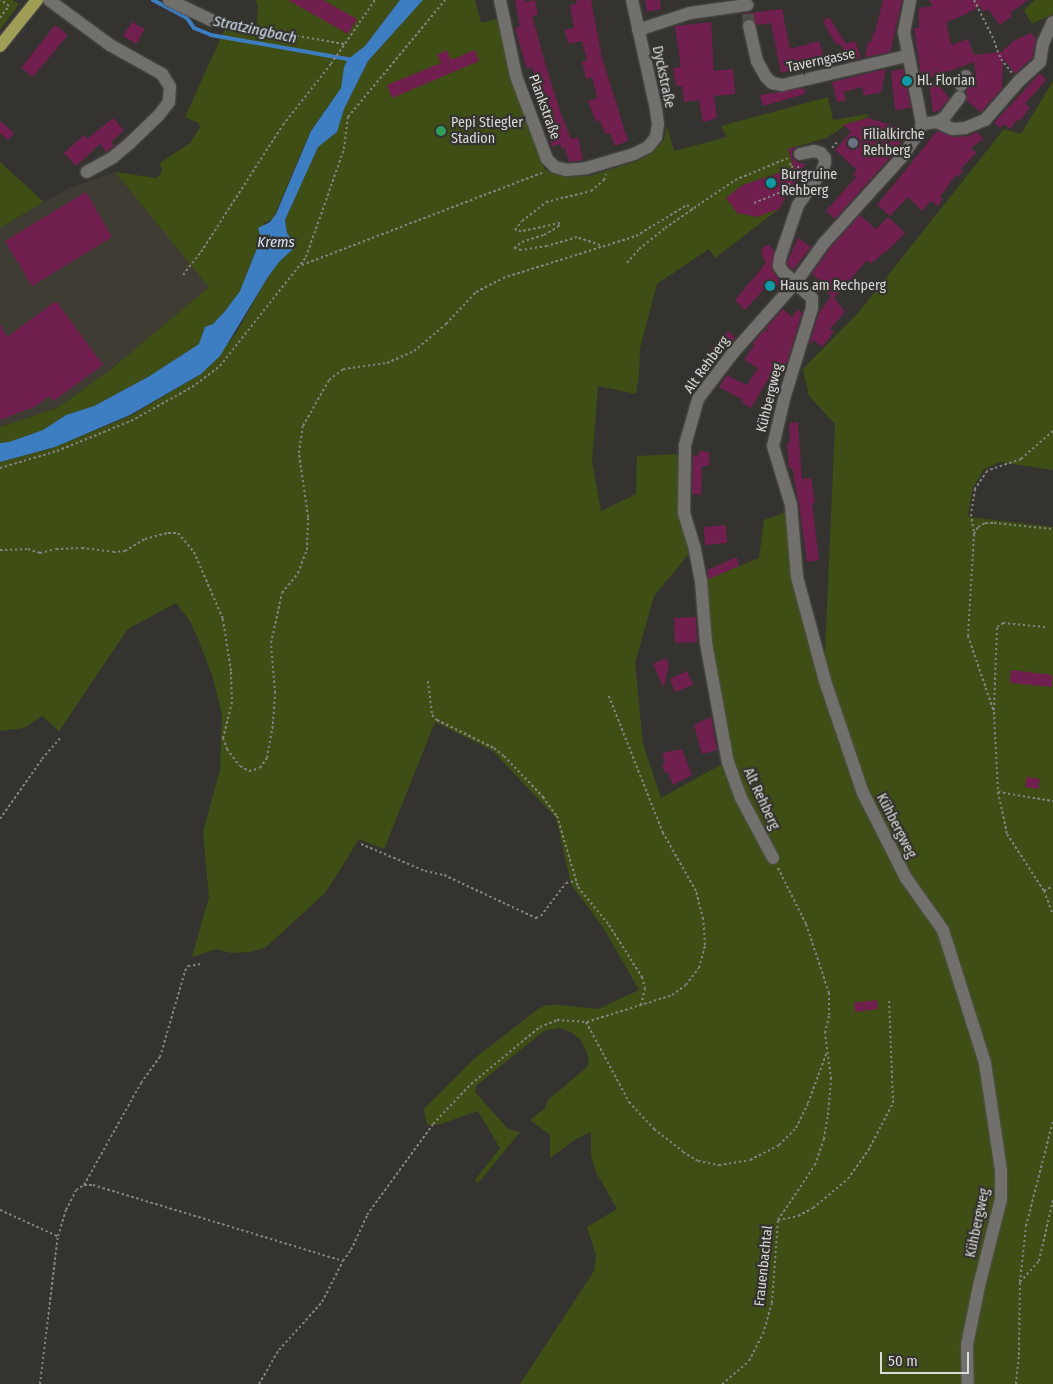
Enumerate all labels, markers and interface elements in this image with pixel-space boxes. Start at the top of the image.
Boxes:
water label: Stratzingbach [212,12,298,48]
street label: Dyckstraße [648,44,678,110]
street label: Taverngasse [785,46,857,76]
street label: Plankstraße [525,72,563,142]
place label: Hl. Florian [917,73,975,89]
marker: Hl. Florian [901,75,913,87]
place label: Pepi Stiegler Stadion [451,115,523,148]
marker: Pepi Stiegler Stadion [435,125,447,137]
place label: Filialkirche Rehberg [863,127,925,160]
marker: Filialkirche Rehberg [847,137,859,149]
place label: Burgruine Rehberg [781,167,837,200]
marker: Burgruine Rehberg [765,177,777,189]
water label: Krems [257,234,295,252]
place label: Haus am Rechperg [780,278,886,294]
marker: Haus am Rechperg [764,280,776,292]
street label: Alt Rehberg [681,333,733,397]
street label: Kühbergweg [753,362,787,434]
street label: Alt Rehberg [739,765,783,833]
street label: Kühbergweg [873,791,919,861]
street label: Kühbergweg [962,1187,994,1259]
street label: Frauenbachtal [751,1225,777,1307]
scale bar [883,1342,972,1374]
text: 50 m [888,1352,918,1370]

